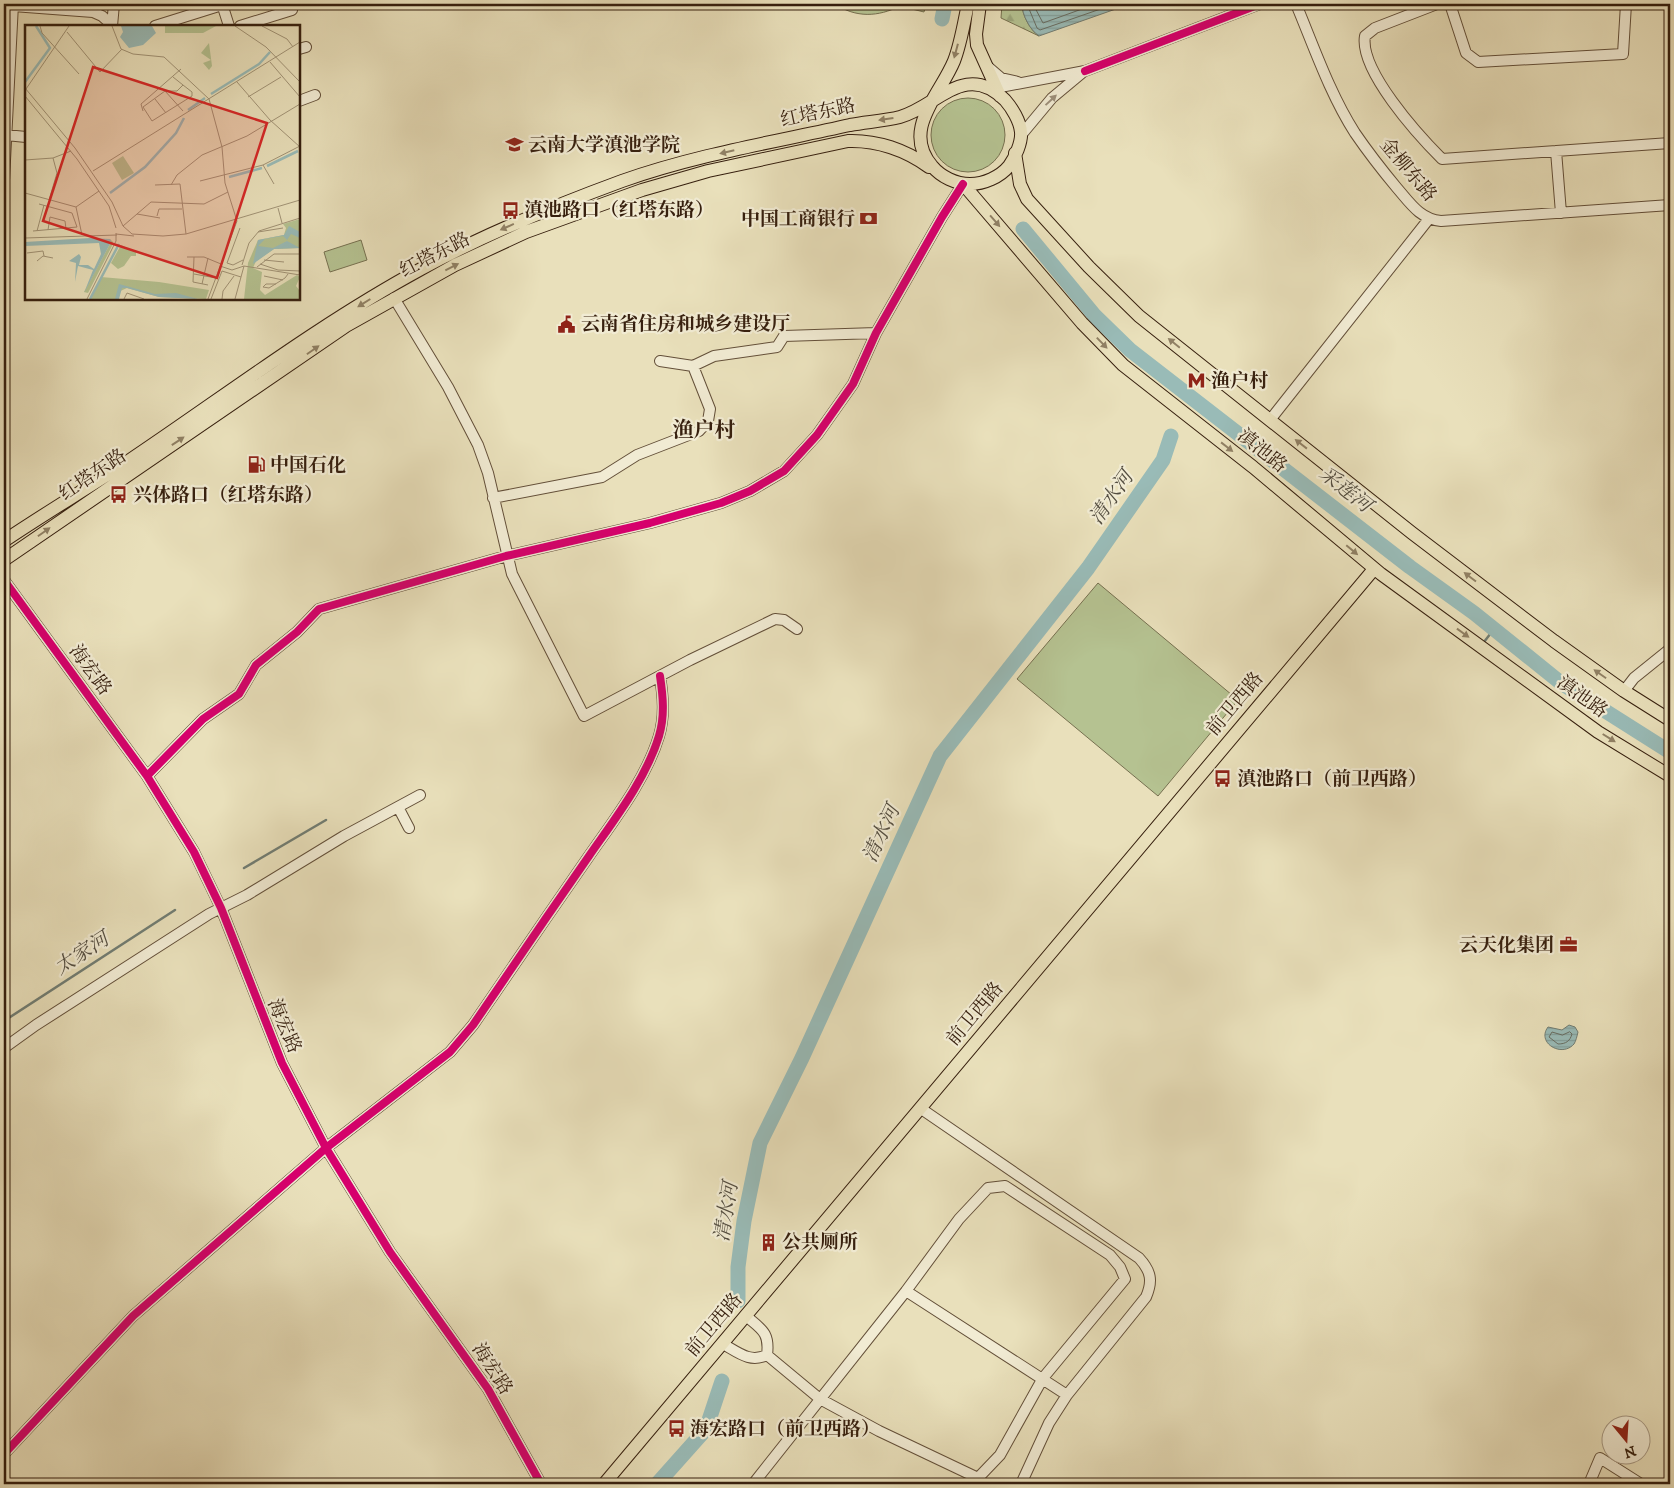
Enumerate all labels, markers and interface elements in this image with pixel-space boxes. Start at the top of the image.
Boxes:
inset map [25,25,300,300]
one-way arrow [952,44,960,59]
street label: 红塔东路 [778,94,858,132]
one-way arrow [1045,94,1057,106]
one-way arrow [878,115,894,123]
street label: 金柳东路 [1375,133,1441,207]
place label: 云南大学滇池学院 [528,134,680,157]
school or university icon: 云南大学滇池学院 [504,135,524,155]
one-way arrow [719,148,735,156]
place label: 滇池路口（红塔东路） [524,199,714,222]
bus stop icon: 滇池路口（红塔东路） [500,200,520,220]
place label: 中国工商银行 [741,208,855,231]
bank icon: 中国工商银行 [859,209,879,229]
one-way arrow [989,215,1000,228]
one-way arrow [500,224,514,232]
street label: 红塔东路 [396,227,474,283]
one-way arrow [445,263,460,271]
one-way arrow [357,298,370,307]
place label: 云南省住房和城乡建设厅 [581,313,790,336]
public building icon: 云南省住房和城乡建设厅 [557,314,577,334]
one-way arrow [1096,337,1108,349]
one-way arrow [1167,338,1180,349]
one-way arrow [306,345,320,355]
place label: 渔户村 [1211,370,1268,393]
metro station icon: 渔户村 [1187,371,1207,391]
district label: 渔户村 [673,418,736,444]
street label: 滇池路 [1233,424,1291,478]
one-way arrow [172,436,185,446]
one-way arrow [1295,439,1308,450]
one-way arrow [1220,441,1233,452]
street label: 红塔东路 [55,444,131,506]
place label: 中国石化 [270,454,346,477]
fuel station icon: 中国石化 [246,455,266,475]
water label: 采莲河 [1314,462,1379,520]
water label: 清水河 [1085,464,1141,530]
place label: 兴体路口（红塔东路） [133,484,323,507]
bus stop icon: 兴体路口（红塔东路） [109,485,129,505]
one-way arrow [37,527,51,537]
one-way arrow [1345,545,1358,556]
one-way arrow [1463,572,1477,582]
one-way arrow [1456,628,1469,639]
street label: 海宏路 [64,640,116,700]
street label: 前卫西路 [1202,667,1268,741]
one-way arrow [1593,669,1607,679]
street label: 滇池路 [1552,671,1612,723]
one-way arrow [1602,734,1616,743]
place label: 滇池路口（前卫西路） [1237,768,1427,791]
bus stop icon: 滇池路口（前卫西路） [1213,769,1233,789]
water label: 清水河 [858,799,907,866]
water label: 太家河 [50,926,116,981]
place label: 云天化集团 [1459,934,1554,957]
office icon: 云天化集团 [1558,935,1578,955]
street label: 前卫西路 [942,977,1008,1051]
street label: 海宏路 [262,995,306,1057]
water label: 清水河 [710,1177,745,1244]
place label: 公共厕所 [782,1231,858,1254]
building icon: 公共厕所 [758,1232,778,1252]
street label: 前卫西路 [681,1288,747,1362]
street label: 海宏路 [467,1339,517,1399]
north arrow [1602,1416,1652,1466]
place label: 海宏路口（前卫西路） [690,1418,880,1441]
bus stop icon: 海宏路口（前卫西路） [666,1419,686,1439]
text: N [1621,1441,1638,1462]

